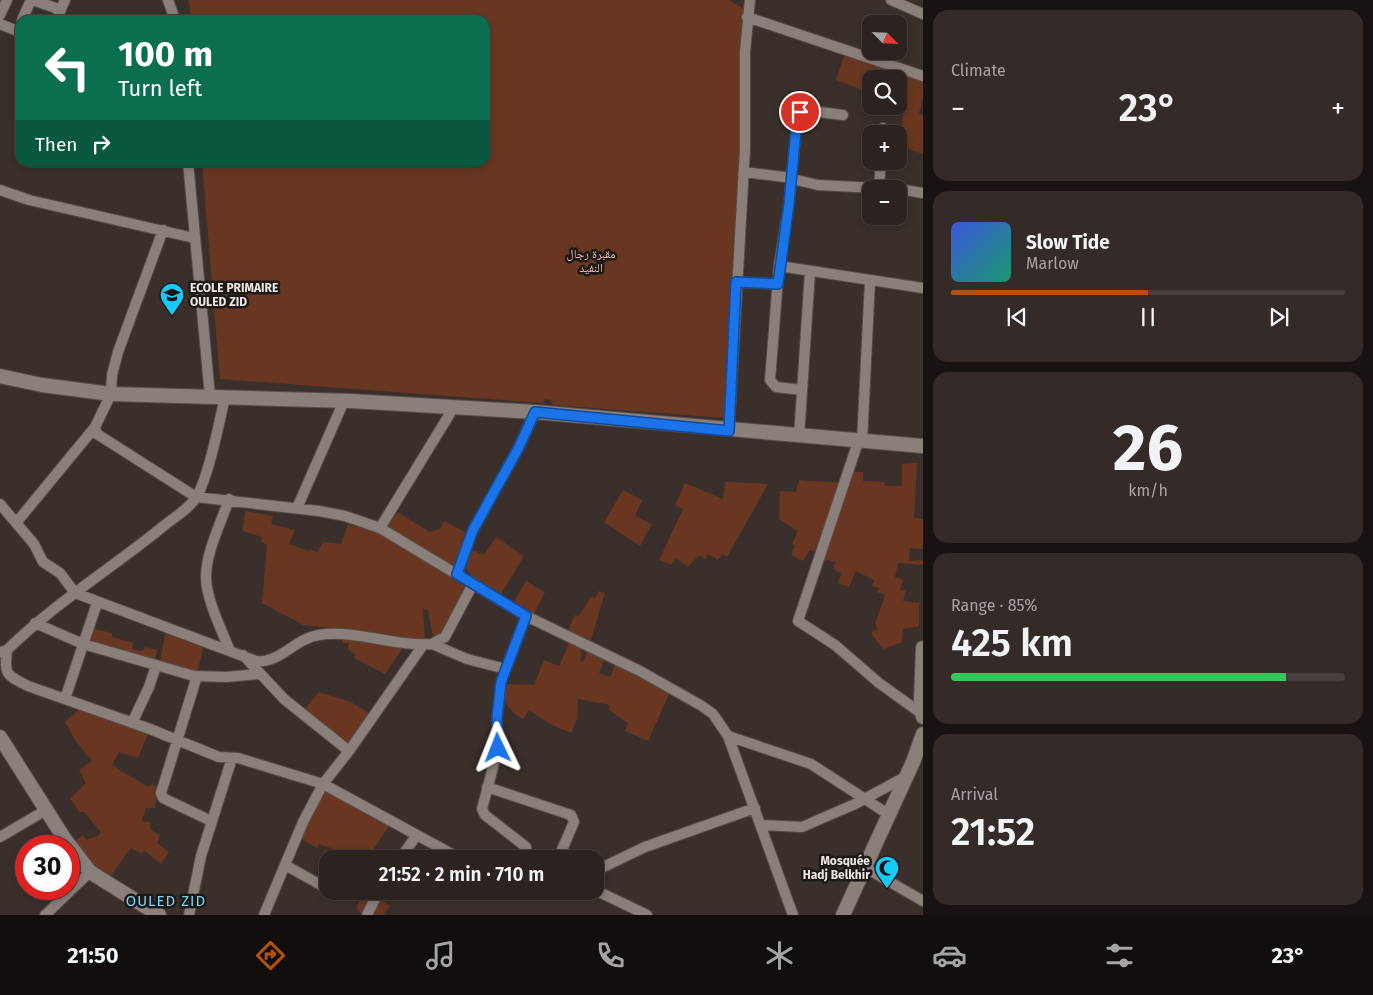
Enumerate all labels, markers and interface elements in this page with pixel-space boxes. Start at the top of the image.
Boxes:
north arrow [862,15,908,60]
map controls [862,15,907,225]
text: 100 m [118,33,213,75]
icon: left [35,35,100,100]
text: Climate [951,61,1006,80]
button: search [862,70,907,115]
text: Turn left [118,75,202,102]
text: 23° [1119,85,1177,131]
pin [779,91,821,133]
text: − [951,92,965,125]
text: + [1331,92,1345,125]
icon: arrive [786,98,814,126]
button: + [862,125,907,170]
icon: right [87,130,115,158]
text: Then [35,133,77,156]
button: − [862,180,907,225]
text: Slow Tide [1026,231,1110,254]
park label: مقبرة رجال النفيد [567,247,615,275]
text: Marlow [1026,254,1079,273]
place label: ECOLE PRIMAIRE OULED ZID [190,281,278,309]
school or university icon: ECOLE PRIMAIRE OULED ZID [159,282,185,316]
icon: previous [1003,303,1031,331]
icon: pause [1134,303,1162,331]
icon: next [1265,303,1293,331]
text: 26 [1113,409,1183,487]
text: km/h [1128,481,1168,500]
text: Range · 85% [951,596,1037,615]
text: 425 km [951,620,1073,666]
position arrow [471,721,523,773]
text: Arrival [951,785,998,804]
text: 21:52 [951,809,1035,855]
speed limit sign: 30 [15,835,80,900]
place label: Mosquée Hadj Belkhir [803,854,870,882]
mosque icon: Mosquée Hadj Belkhir [874,855,900,889]
text: 21:52 · 2 min · 710 m [379,863,544,886]
district label: OULED ZID [126,892,206,910]
icon: directions [253,938,288,973]
icon: music [423,938,458,973]
icon: phone [593,938,628,973]
icon: climate [762,938,797,973]
icon: car [932,938,967,973]
icon: filters [1102,938,1137,973]
text: 21:50 [67,942,119,969]
text: 23° [1271,942,1306,969]

